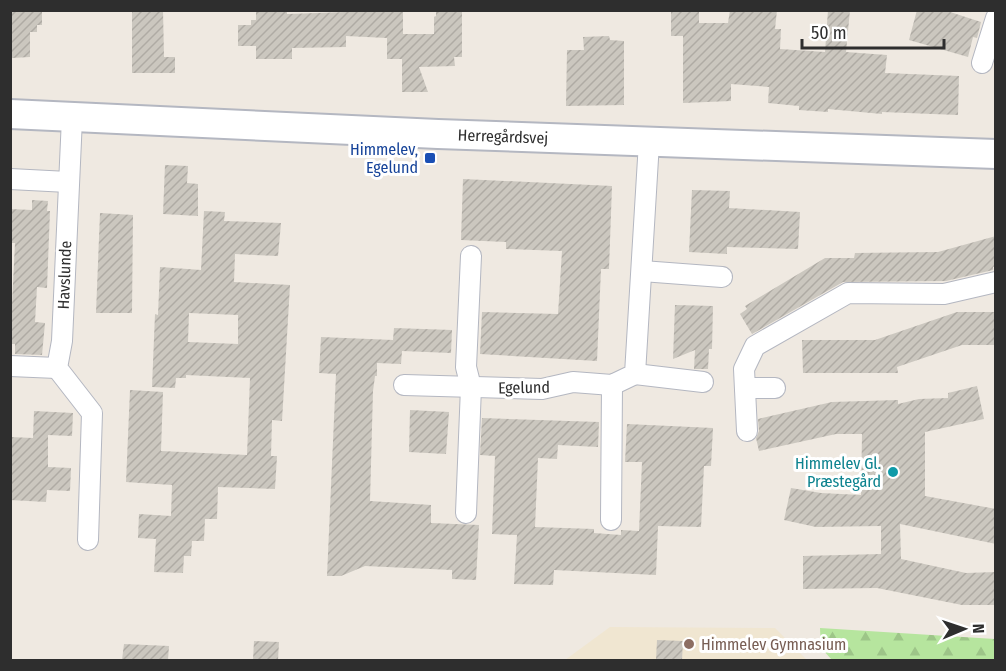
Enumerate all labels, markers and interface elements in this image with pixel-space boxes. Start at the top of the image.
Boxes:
scale bar [802,12,944,50]
text: 50 m [811,22,847,44]
street label: Herregårdsvej [457,125,549,148]
place label: Himmelev, Egelund [350,140,418,177]
marker: Himmelev, Egelund [423,151,437,165]
street label: Havslunde [54,240,75,310]
street label: Egelund [498,378,550,397]
place label: Himmelev Gl. Præstegård [795,454,881,491]
marker: Himmelev Gl. Præstegård [886,465,900,479]
north arrow [934,599,994,659]
text: N [969,623,988,634]
place label: Himmelev Gymnasium [701,635,846,654]
marker: Himmelev Gymnasium [682,637,696,651]

